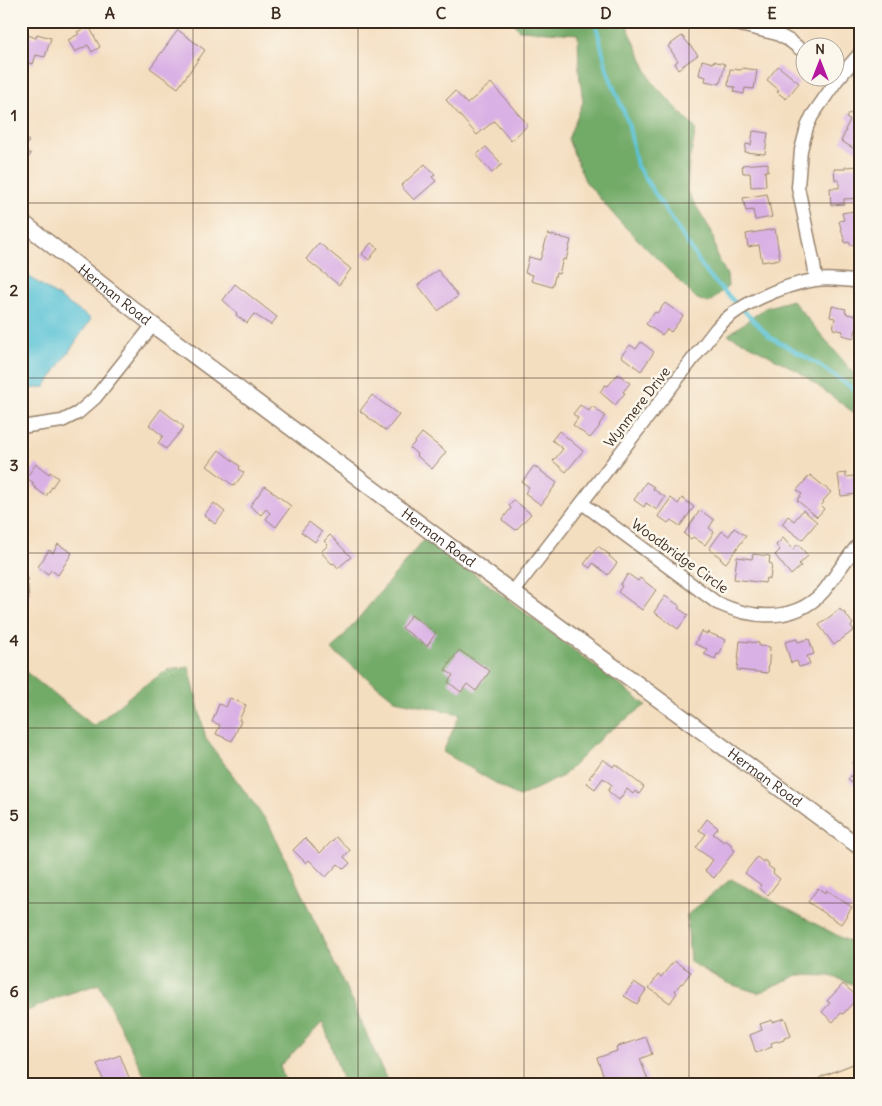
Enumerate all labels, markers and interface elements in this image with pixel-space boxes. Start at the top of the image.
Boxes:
text: A [105,3,115,23]
text: B [271,3,282,23]
text: C [436,3,447,23]
text: D [600,3,612,23]
text: E [767,3,777,23]
north arrow [794,38,844,88]
text: N [815,40,825,58]
text: 1 [11,105,17,125]
street label: Herman Road [74,260,155,329]
text: 2 [10,280,19,300]
street label: Wynmere Drive [600,363,674,451]
text: 3 [9,455,19,475]
street label: Herman Road [398,504,479,571]
street label: Woodbridge Circle [628,515,732,597]
text: 4 [9,630,19,650]
street label: Herman Road [724,744,806,811]
text: 5 [9,805,19,825]
text: 6 [9,981,19,1001]

